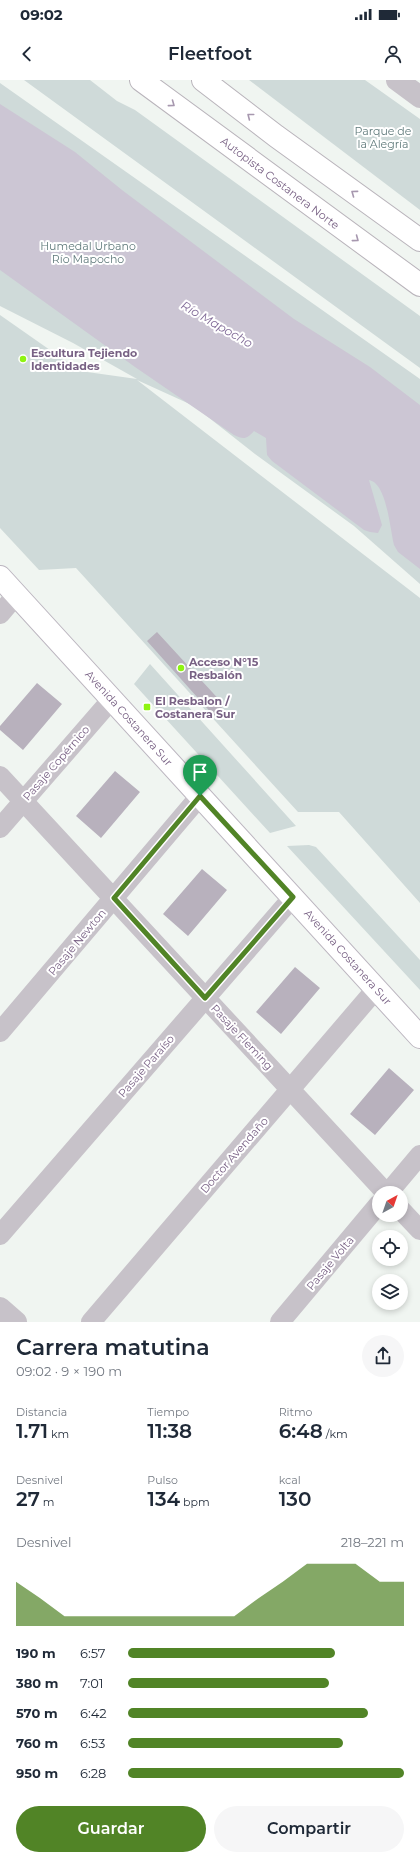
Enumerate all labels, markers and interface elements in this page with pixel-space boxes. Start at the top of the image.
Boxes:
text: 09:02 [20,5,63,24]
icon: back [16,43,38,65]
text: Fleetfoot [168,43,252,65]
icon: person [382,43,404,65]
one-way arrow [168,99,175,106]
one-way arrow [247,113,254,120]
park label: Parque de la Alegría [355,124,412,151]
street label: Autopista Costanera Norte [218,134,342,232]
one-way arrow [351,190,358,198]
one-way arrow [352,234,359,242]
park label: Humedal Urbano Río Mapocho [40,239,136,266]
water label: Río Mapocho [179,297,256,351]
place label: Escultura Tejiendo Identidades [31,346,137,373]
marker: Escultura Tejiendo Identidades [18,354,28,364]
place label: Acceso N°15 Resbalón [188,655,259,682]
marker: Acceso N°15 Resbalón [176,663,186,673]
street label: Avenida Costanera Sur [82,667,176,769]
place label: El Resbalon / Costanera Sur [155,694,236,721]
marker: El Resbalon / Costanera Sur [142,702,152,712]
street label: Pasaje Copérnico [20,723,92,803]
pin [183,755,217,796]
icon: arrive [189,761,211,783]
street label: Pasaje Newton [45,906,109,978]
street label: Avenida Costanera Sur [301,906,395,1008]
street label: Pasaje Fleming [208,1001,276,1073]
street label: Pasaje Paraíso [115,1032,177,1100]
street label: Doctor Avendaño [197,1114,271,1196]
north arrow [372,1186,408,1222]
map controls [372,1186,408,1310]
button: locate [372,1230,408,1266]
street label: Pasaje Volta [303,1233,357,1293]
button: layers [372,1274,408,1310]
text: Carrera matutina [16,1334,210,1361]
button: share [362,1335,404,1377]
text: 09:02 · 9 × 190 m [16,1363,122,1379]
text: Distancia [16,1405,67,1419]
text: Tiempo [147,1405,189,1419]
text: Ritmo [279,1405,313,1419]
text: 1.71 [16,1419,48,1443]
text: 11:38 [147,1419,192,1443]
text: 6:48 [279,1419,323,1443]
text: km [48,1427,69,1441]
text: /km [323,1427,348,1441]
text: Desnivel [16,1473,63,1487]
text: Pulso [147,1473,178,1487]
text: kcal [279,1473,301,1487]
text: 27 [16,1487,40,1511]
text: 134 [147,1487,180,1511]
text: 130 [279,1487,311,1511]
text: m [40,1495,54,1509]
text: bpm [180,1495,210,1509]
text: Desnivel [16,1534,71,1550]
text: 218–221 m [341,1534,404,1550]
text: 190 m [16,1645,56,1661]
text: 6:57 [80,1645,106,1661]
text: 380 m [16,1675,58,1691]
text: 7:01 [80,1675,103,1691]
text: 570 m [16,1705,58,1721]
text: 6:42 [80,1705,107,1721]
text: 760 m [16,1735,58,1751]
text: 6:53 [80,1735,105,1751]
text: 950 m [16,1765,58,1781]
text: 6:28 [80,1765,106,1781]
button: Guardar [16,1806,206,1852]
button: Compartir [214,1806,404,1852]

